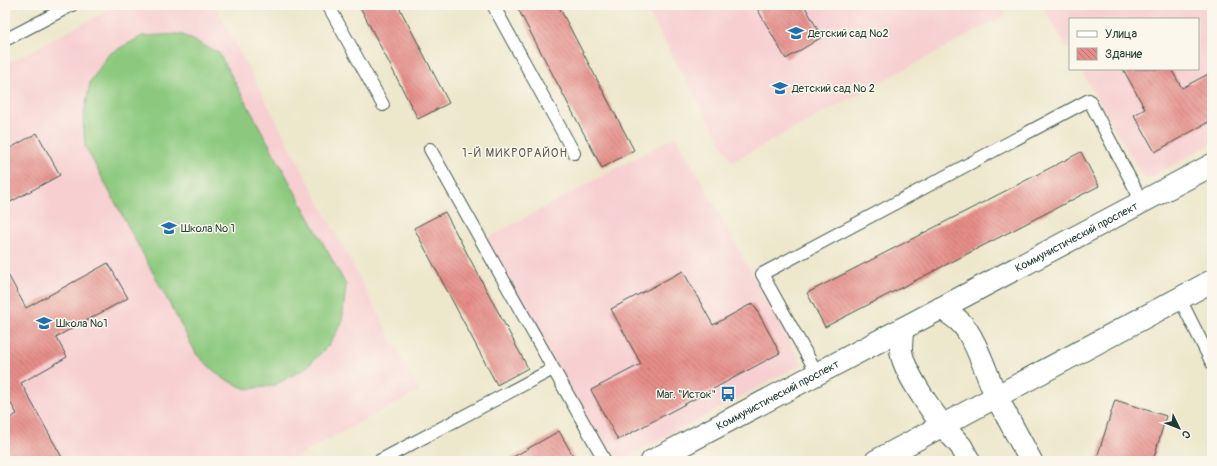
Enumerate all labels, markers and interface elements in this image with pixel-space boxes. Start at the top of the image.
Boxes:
legend [1069,18,1199,70]
school or university icon: Детский сад №2 [787,24,805,42]
place label: Детский сад №2 [807,27,889,40]
text: Улица [1105,27,1137,42]
text: Здание [1105,47,1142,62]
school or university icon: Детский сад № 2 [771,79,789,97]
place label: Детский сад № 2 [791,82,875,95]
district label: 1-Й МИКРОРАЙОН [462,146,568,161]
street label: Коммунистический проспект [1013,199,1141,275]
school or university icon: Школа № 1 [160,219,178,237]
place label: Школа № 1 [181,222,235,235]
school or university icon: Школа №1 [35,314,53,332]
place label: Школа №1 [56,317,108,330]
street label: Коммунистический проспект [714,357,842,433]
bus stop icon: Маг. "Исток" [719,385,737,403]
place label: Маг. "Исток" [656,388,716,401]
north arrow [1159,408,1199,448]
text: С [1179,428,1193,442]

